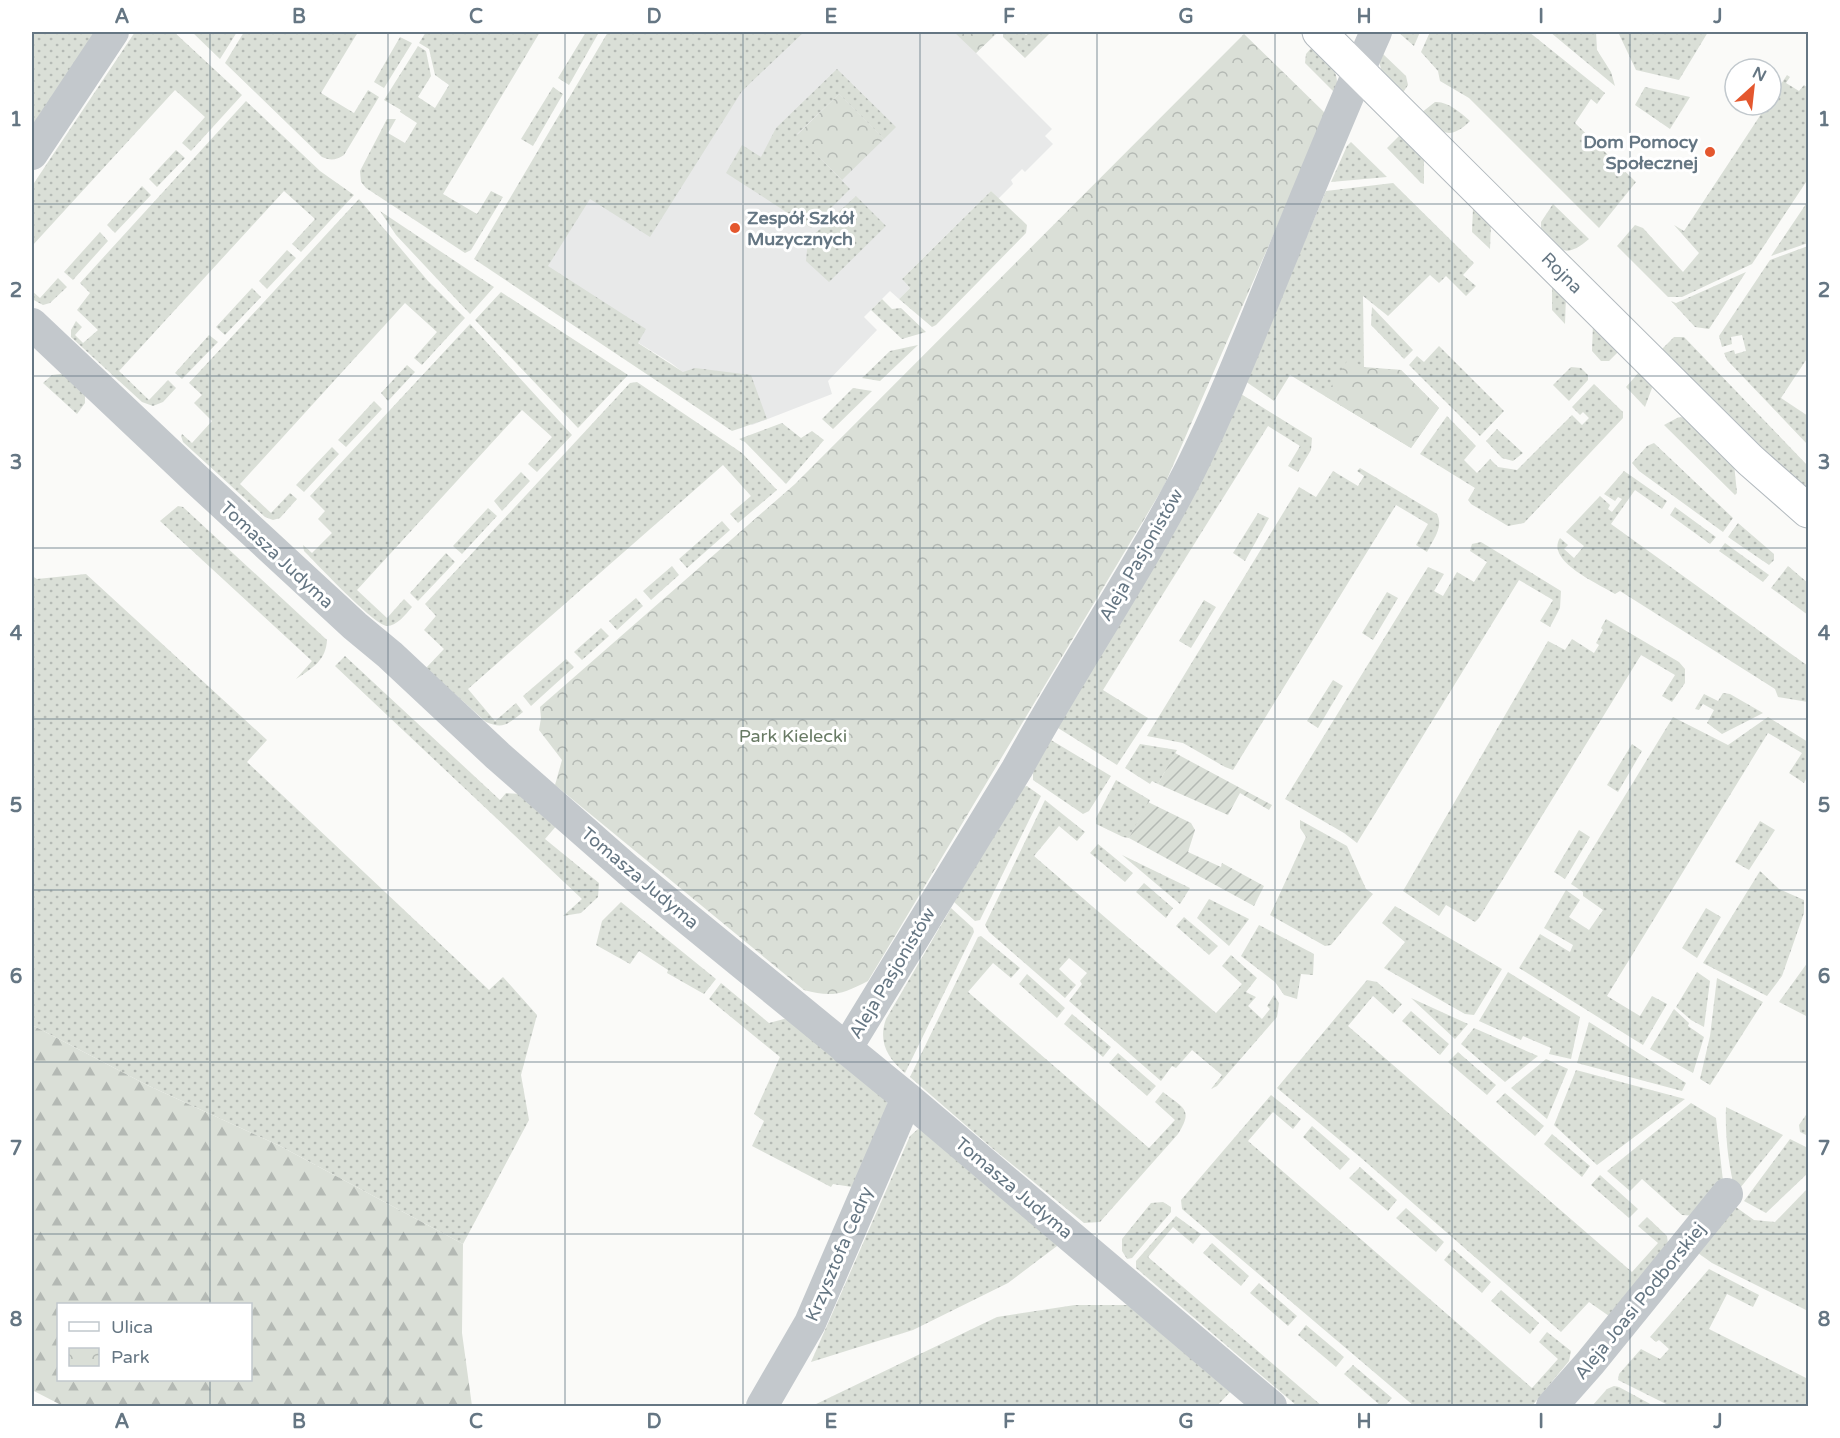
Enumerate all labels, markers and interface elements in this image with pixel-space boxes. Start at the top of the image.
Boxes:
text: A [115,5,130,29]
text: B [292,5,306,29]
text: C [469,5,483,29]
text: D [646,5,662,29]
text: E [825,5,838,29]
text: F [1003,5,1015,29]
text: G [1178,5,1194,29]
text: H [1356,5,1372,29]
text: I [1538,5,1544,29]
text: J [1712,5,1723,29]
north arrow [1723,57,1783,117]
text: N [1749,63,1770,86]
text: 1 [10,108,22,132]
text: 1 [1818,108,1830,132]
place label: Dom Pomocy Społecznej [1583,131,1698,174]
marker: Dom Pomocy Społecznej [1703,145,1717,159]
place label: Zespół Szkół Muzycznych [747,207,855,250]
marker: Zespół Szkół Muzycznych [728,221,742,235]
street label: Rojna [1537,248,1587,298]
text: 2 [10,279,22,303]
text: 2 [1818,279,1830,303]
text: 3 [10,451,22,475]
text: 3 [1818,451,1830,475]
street label: Aleja Pasjonistów [1094,485,1188,625]
street label: Tomasza Judyma [216,497,338,613]
text: 4 [10,622,23,646]
text: 4 [1818,622,1831,646]
park label: Park Kielecki [739,725,847,747]
text: 5 [10,794,22,818]
text: 5 [1818,794,1830,818]
street label: Tomasza Judyma [577,822,703,934]
street label: Aleja Pasjonistów [844,903,940,1043]
text: 6 [10,965,22,989]
text: 6 [1818,965,1830,989]
street label: Tomasza Judyma [951,1132,1077,1244]
text: 7 [10,1137,22,1161]
text: 7 [1818,1137,1830,1161]
street label: Krzysztofa Cedry [801,1183,877,1325]
street label: Aleja Joasi Podborskiej [1570,1218,1710,1384]
legend [57,1303,252,1381]
text: 8 [10,1308,22,1332]
text: 8 [1818,1308,1830,1332]
text: Ulica [111,1316,153,1338]
text: Park [111,1346,150,1368]
text: A [115,1410,130,1434]
text: B [292,1410,306,1434]
text: C [469,1410,483,1434]
text: D [646,1410,662,1434]
text: E [825,1410,838,1434]
text: F [1003,1410,1015,1434]
text: G [1178,1410,1194,1434]
text: H [1356,1410,1372,1434]
text: I [1538,1410,1544,1434]
text: J [1712,1410,1723,1434]

